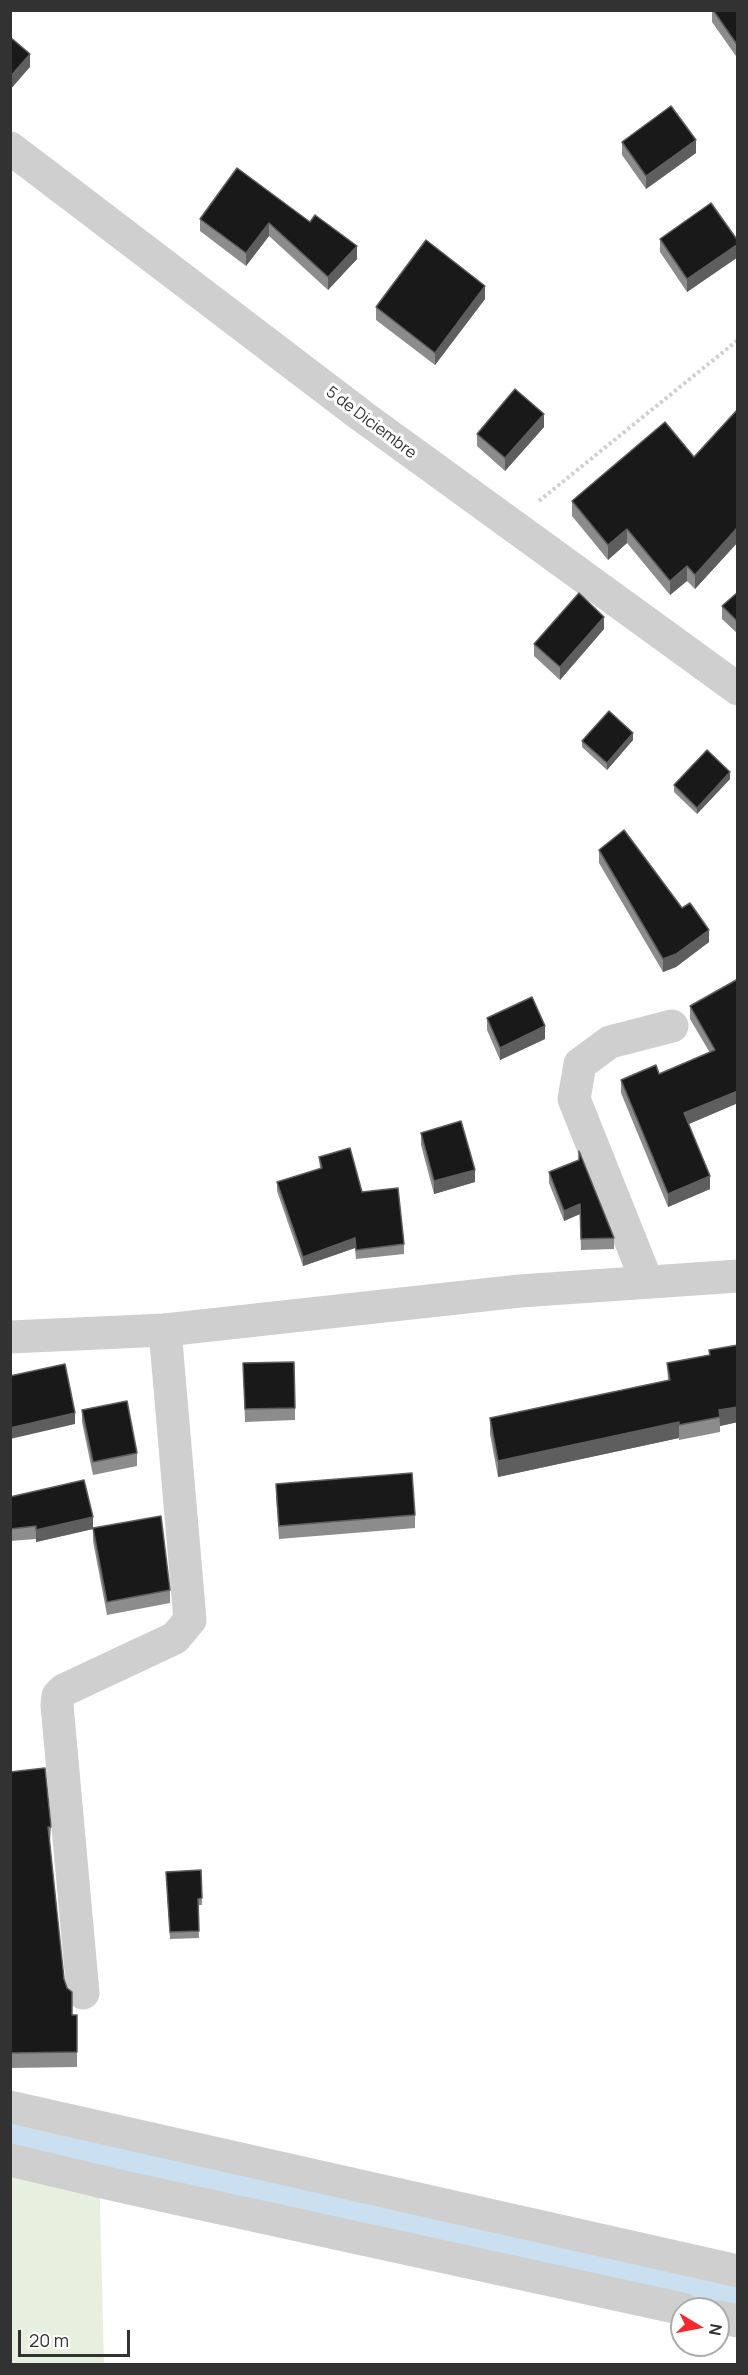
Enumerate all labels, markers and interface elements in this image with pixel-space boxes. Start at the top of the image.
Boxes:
street label: 5 de Diciembre [322,383,420,463]
north arrow [670,2297,730,2357]
scale bar [21,2318,134,2356]
text: N [704,2322,728,2337]
text: 20 m [29,2328,69,2352]

